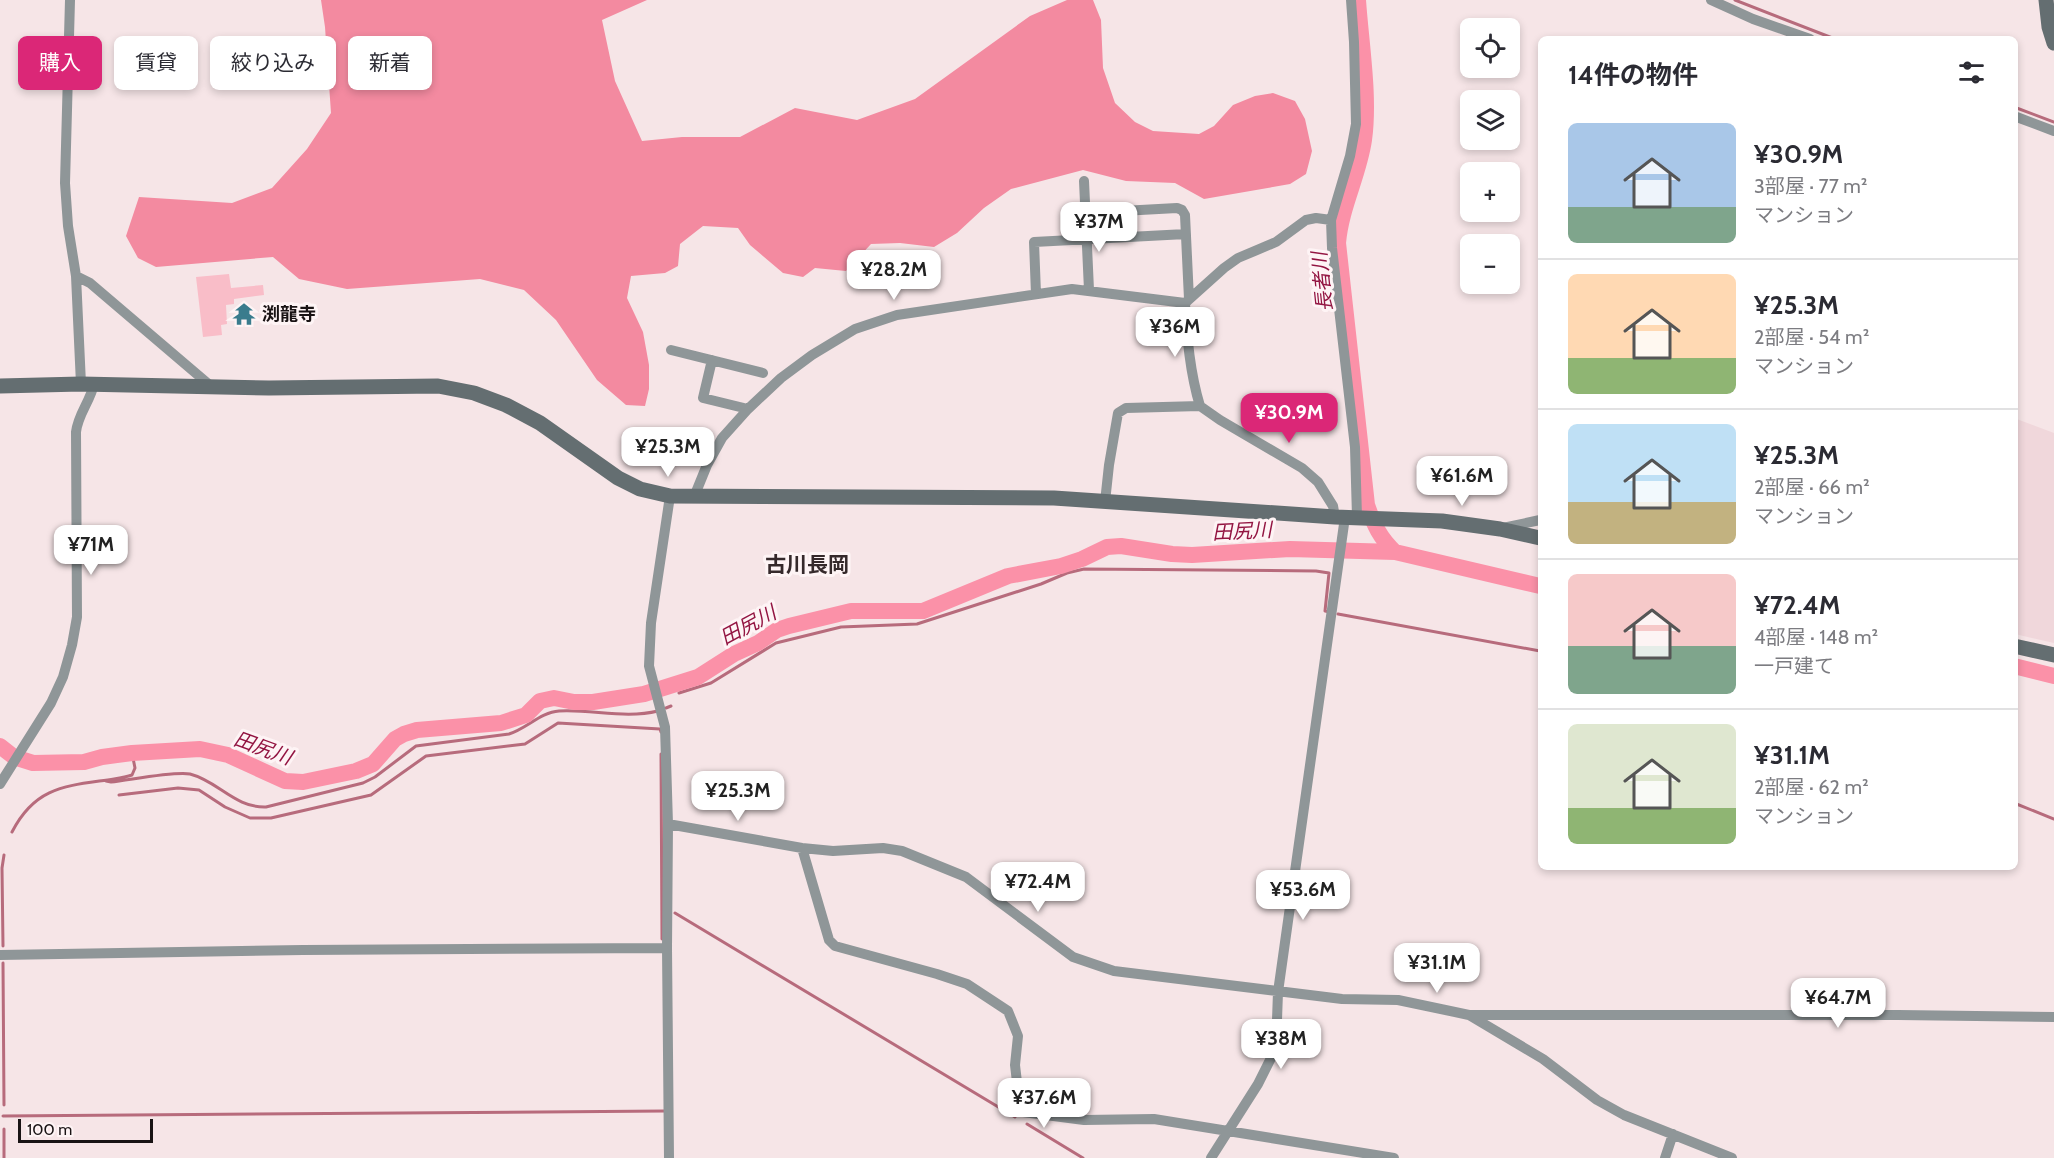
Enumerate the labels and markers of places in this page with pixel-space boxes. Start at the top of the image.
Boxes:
pin: ¥37M [1063,202,1135,253]
pin: ¥28.2M [845,250,943,301]
temple icon: 渕龍寺 [231,301,257,327]
place label: 渕龍寺 [262,303,316,325]
pin: ¥36M [1139,307,1211,358]
pin: ¥30.9M [1240,393,1338,444]
pin: ¥25.3M [619,427,717,478]
pin: ¥61.6M [1413,456,1511,507]
pin: ¥71M [55,525,127,576]
pin: ¥25.3M [689,771,787,822]
pin: ¥72.4M [989,862,1087,913]
pin: ¥53.6M [1254,870,1352,921]
pin: ¥31.1M [1388,943,1486,994]
pin: ¥64.7M [1789,978,1887,1029]
pin: ¥38M [1245,1019,1317,1070]
pin: ¥37.6M [995,1078,1093,1129]

